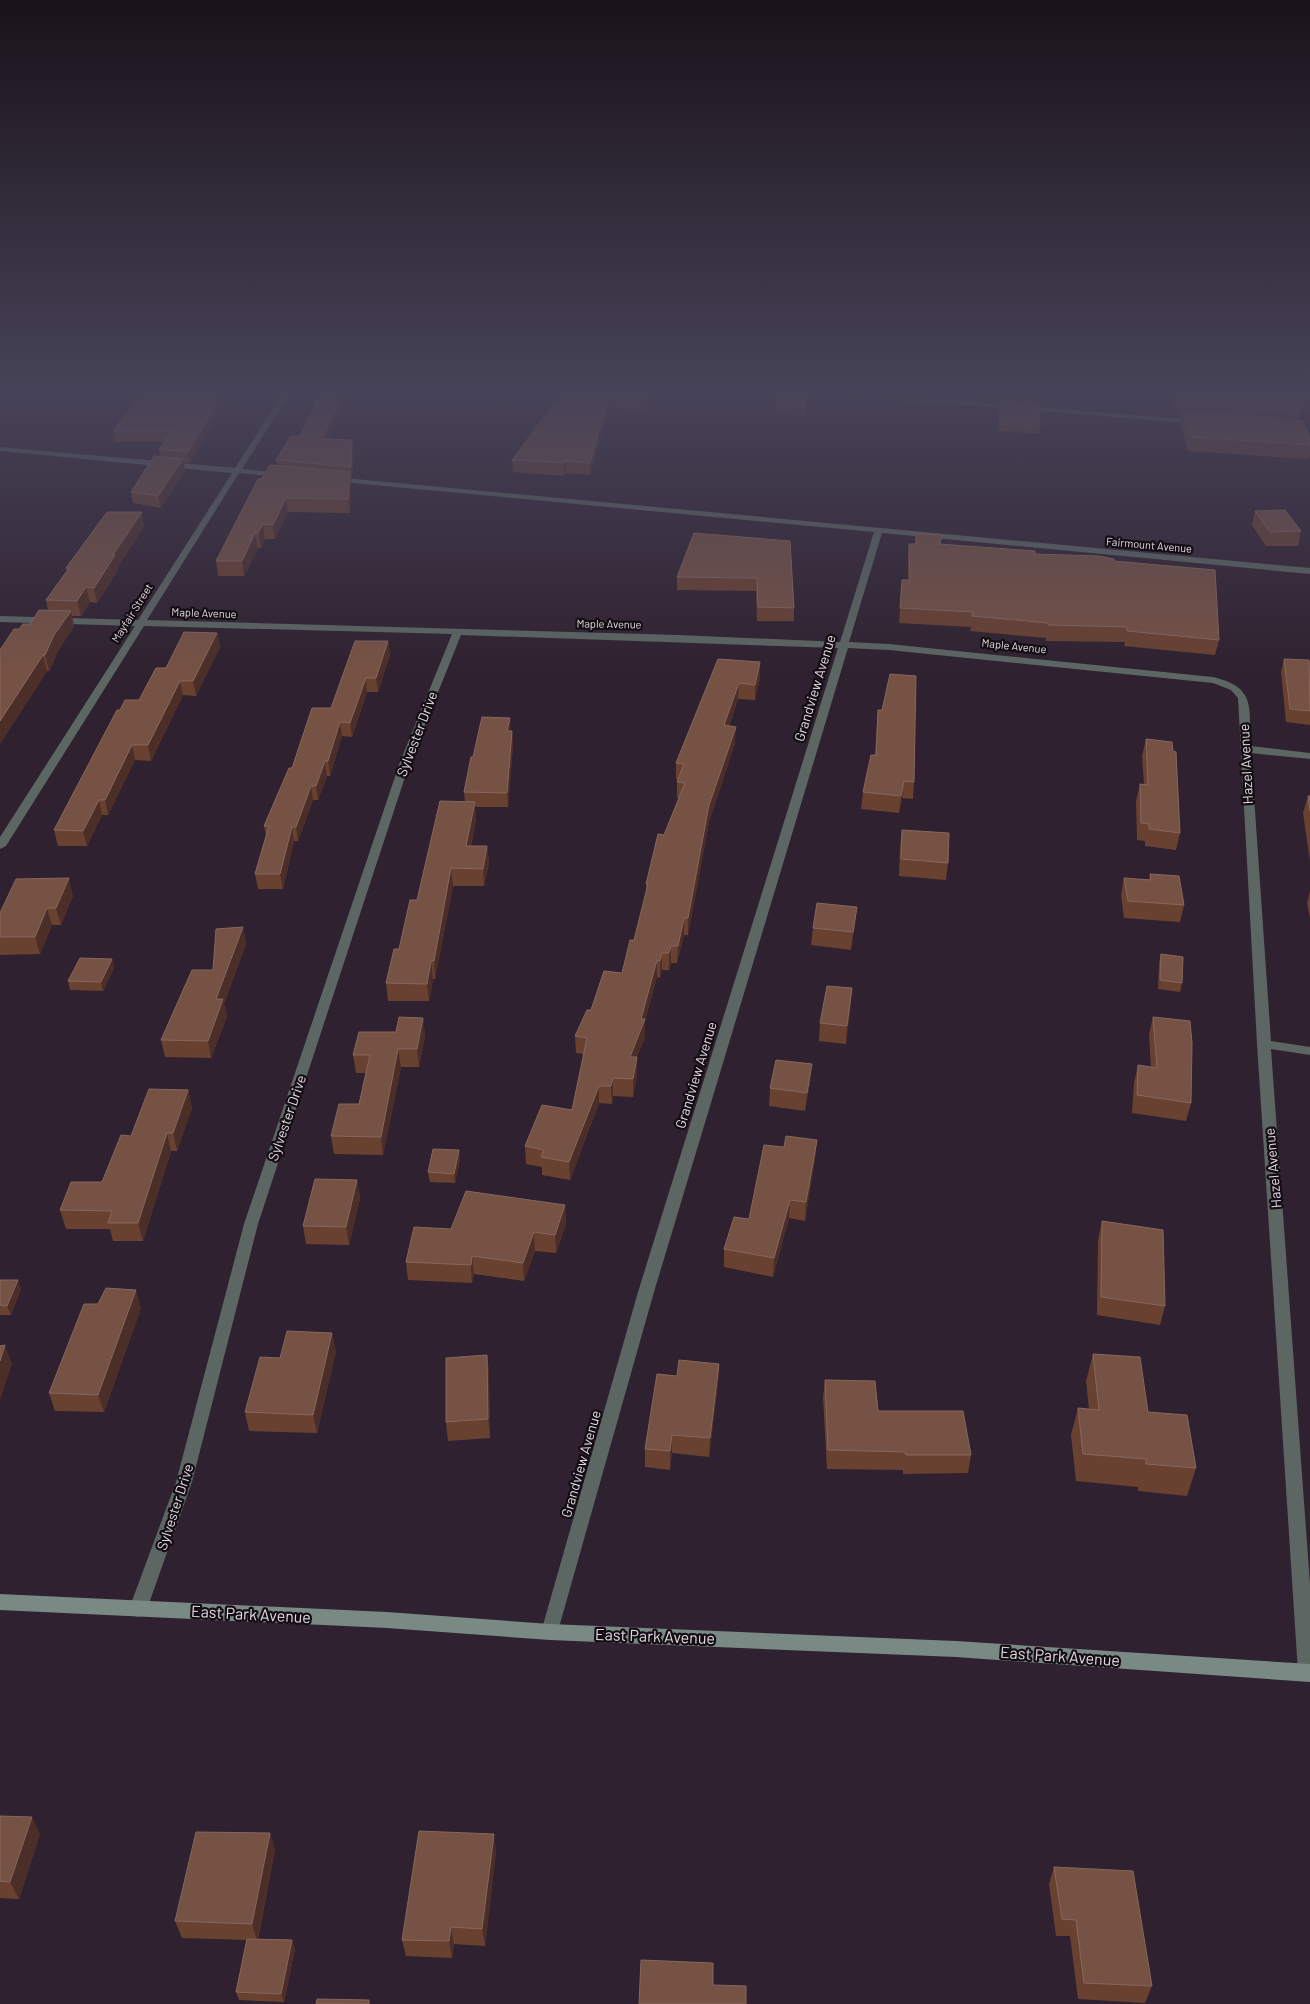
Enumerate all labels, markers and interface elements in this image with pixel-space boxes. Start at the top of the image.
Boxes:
street label: Fairmount Avenue [1105,534,1193,555]
street label: Mayfair Street [108,581,155,645]
street label: Maple Avenue [171,605,237,620]
street label: Maple Avenue [576,616,642,631]
street label: Grandview Avenue [790,632,839,743]
street label: Maple Avenue [981,636,1047,655]
street label: Sylvester Drive [393,689,441,779]
street label: Hazel Avenue [1235,723,1256,805]
street label: Grandview Avenue [671,1019,720,1130]
street label: Sylvester Drive [264,1073,309,1163]
street label: Hazel Avenue [1261,1127,1284,1209]
street label: Grandview Avenue [557,1408,604,1519]
street label: Sylvester Drive [153,1462,196,1552]
street label: East Park Avenue [191,1601,311,1626]
street label: East Park Avenue [595,1624,715,1647]
street label: East Park Avenue [999,1642,1121,1669]

